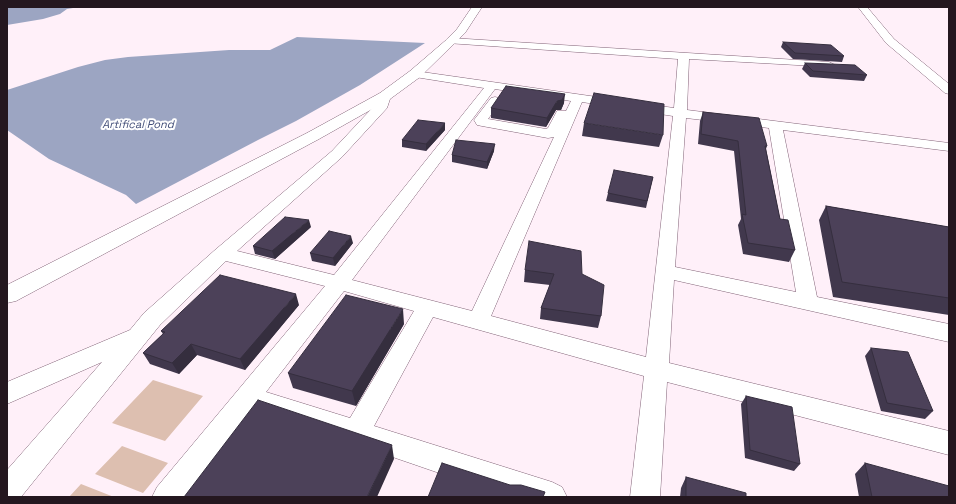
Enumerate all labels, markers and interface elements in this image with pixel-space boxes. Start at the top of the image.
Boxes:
water label: Artifical Pond [102,118,174,132]

